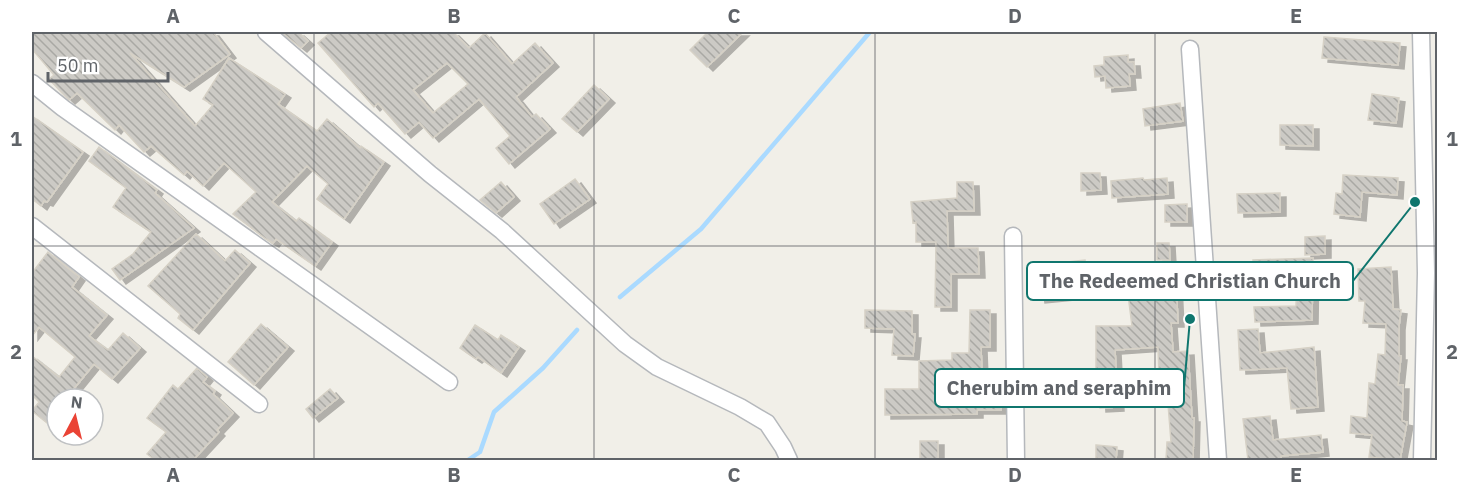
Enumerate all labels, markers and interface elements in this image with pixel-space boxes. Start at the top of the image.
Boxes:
text: A [166,2,180,29]
text: B [447,2,461,29]
text: C [727,2,741,29]
text: D [1008,2,1022,29]
text: E [1290,2,1302,29]
scale bar [48,45,168,83]
text: 50 m [57,54,99,77]
text: 1 [10,125,22,152]
text: 1 [1446,125,1458,152]
callout: The Redeemed Christian Church [1027,262,1353,300]
text: The Redeemed Christian Church [1039,267,1341,294]
text: 2 [10,338,22,365]
text: 2 [1446,338,1458,365]
callout: Cherubim and seraphim [935,369,1184,407]
text: Cherubim and seraphim [946,374,1172,401]
north arrow [45,387,105,447]
text: N [70,391,84,413]
text: A [166,461,180,488]
text: B [447,461,461,488]
text: C [727,461,741,488]
text: D [1008,461,1022,488]
text: E [1290,461,1302,488]

